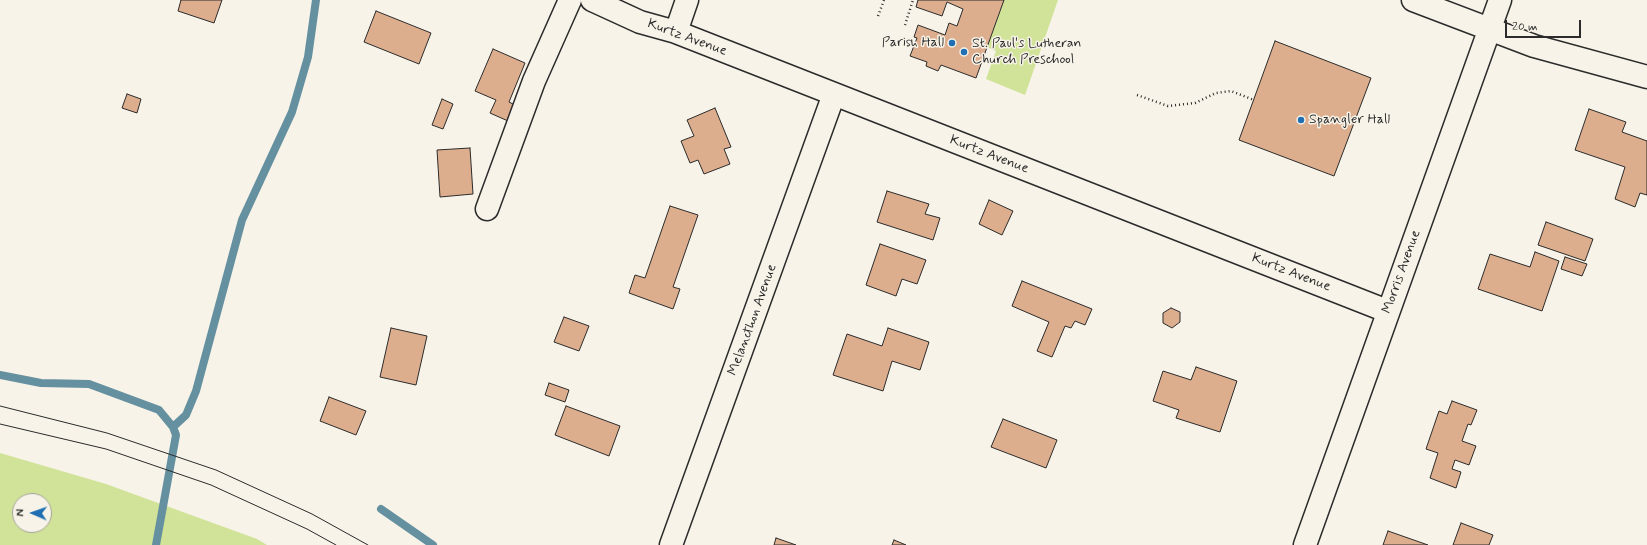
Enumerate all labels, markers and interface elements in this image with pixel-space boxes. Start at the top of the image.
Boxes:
scale bar [1507,12,1583,38]
street label: Kurtz Avenue [645,16,729,60]
text: 20 m [1512,19,1538,35]
place label: Parish Hall [882,35,944,51]
place label: St. Paul's Lutheran Church Preschool [972,36,1081,68]
marker: Parish Hall [947,38,957,48]
marker: St. Paul's Lutheran Church Preschool [959,47,969,57]
place label: Spangler Hall [1309,112,1390,128]
marker: Spangler Hall [1296,115,1306,125]
street label: Kurtz Avenue [947,132,1031,178]
street label: Morris Avenue [1379,228,1425,316]
street label: Kurtz Avenue [1249,250,1333,296]
street label: Melancthon Avenue [725,262,781,378]
north arrow [12,493,52,533]
text: N [14,509,28,517]

